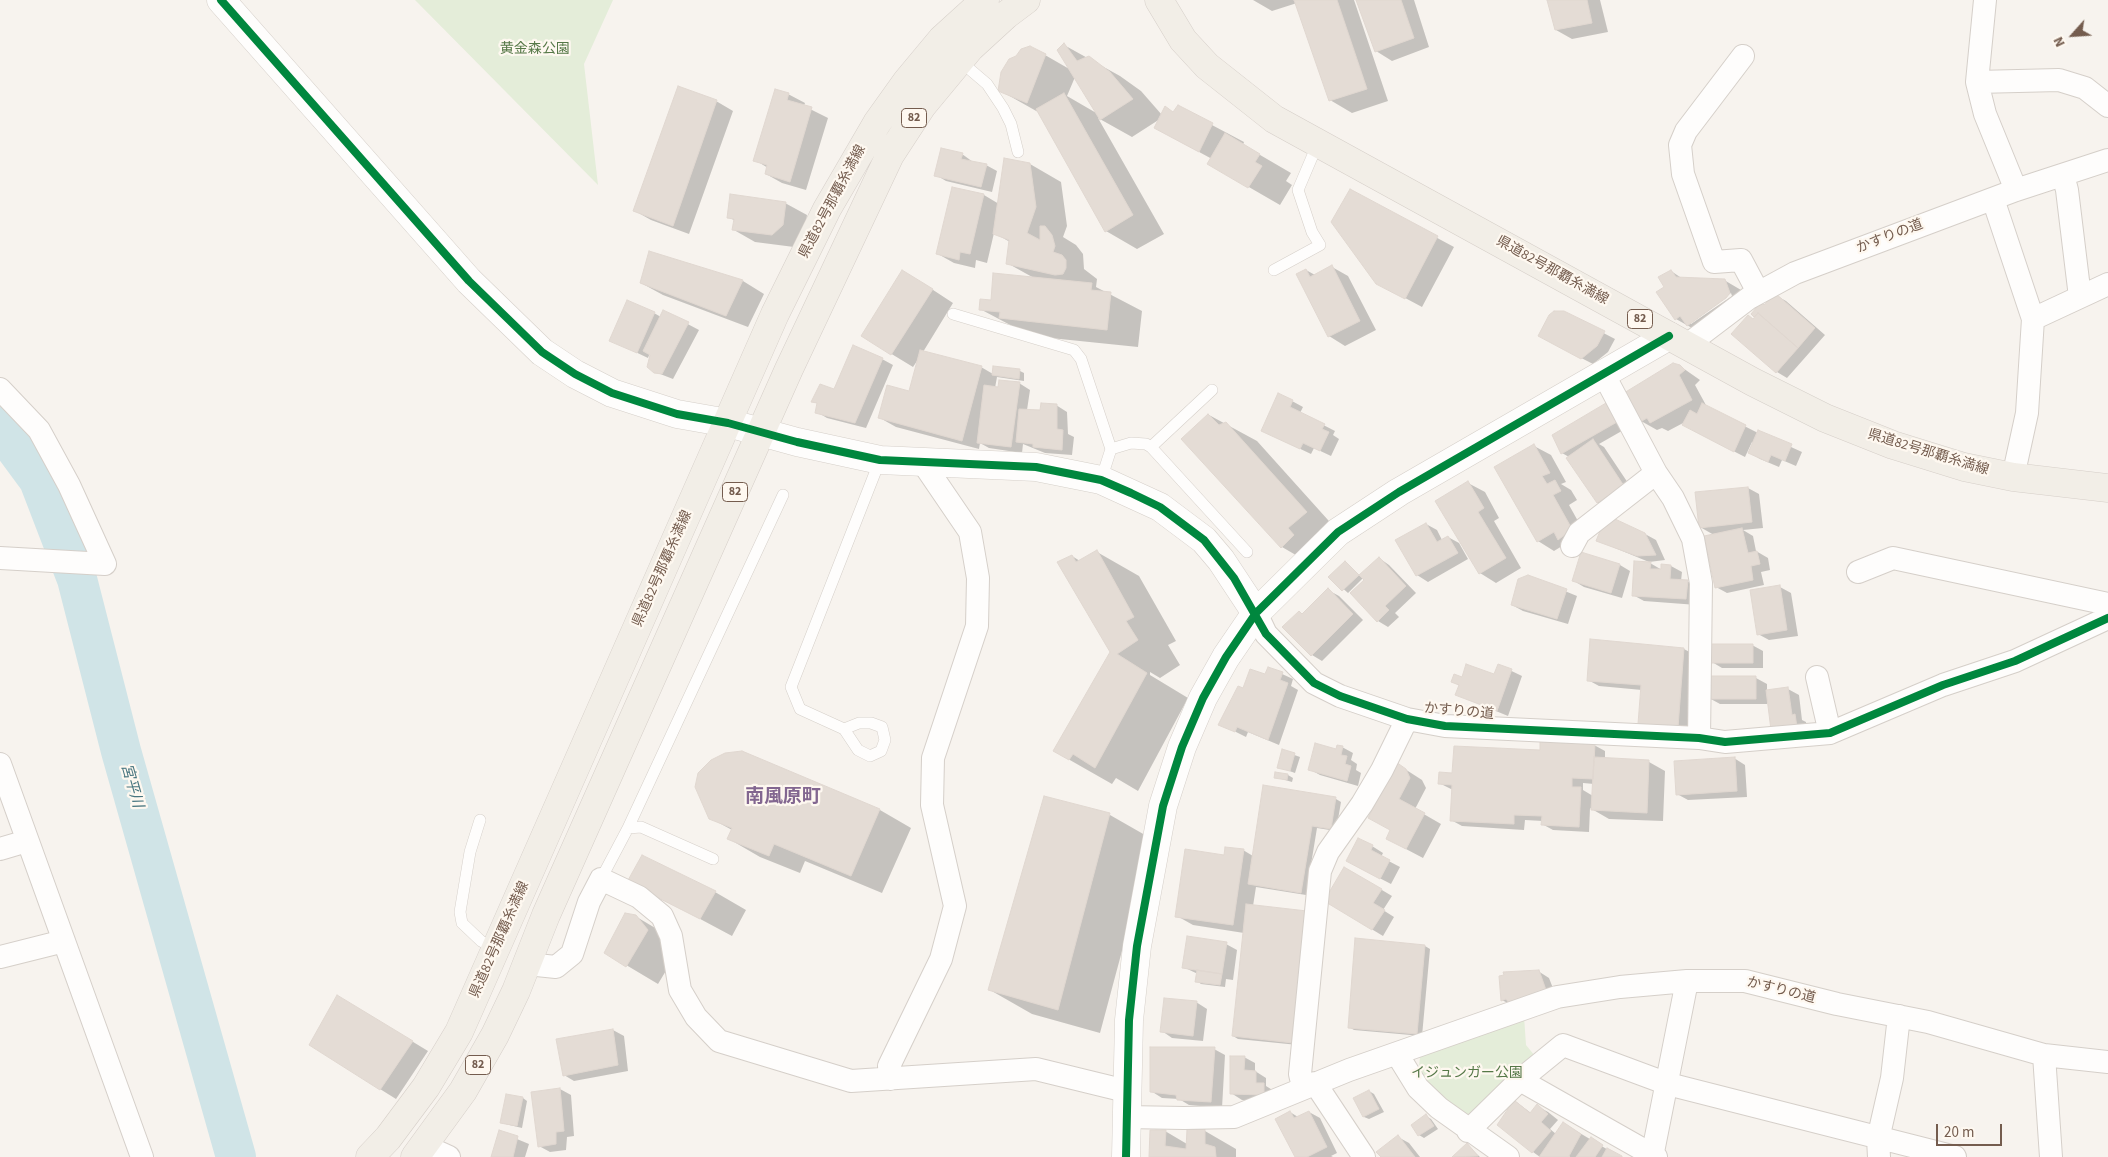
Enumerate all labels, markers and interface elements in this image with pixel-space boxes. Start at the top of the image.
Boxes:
north arrow [2048,10,2098,60]
text: N [2048,33,2071,50]
park label: 黄金森公園 [500,42,570,58]
road number: 82 [902,109,926,128]
street label: 県道82号那覇糸満線 [796,142,870,262]
street label: かすりの道 [1854,217,1926,257]
street label: 県道82号那覇糸満線 [1493,233,1611,309]
road number: 82 [1628,310,1652,328]
street label: 県道82号那覇糸満線 [1865,427,1991,479]
road number: 82 [722,482,748,502]
street label: 県道82号那覇糸満線 [630,508,696,630]
street label: かすりの道 [1423,701,1495,723]
water label: 宮平川 [116,762,146,810]
district label: 南風原町 [745,787,821,809]
street label: 県道82号那覇糸満線 [467,879,533,1001]
street label: かすりの道 [1745,974,1817,1008]
road number: 82 [466,1056,490,1074]
park label: イジュンガー公園 [1411,1066,1523,1082]
scale bar [1938,1114,2004,1146]
text: 20 m [1944,1122,1974,1143]

